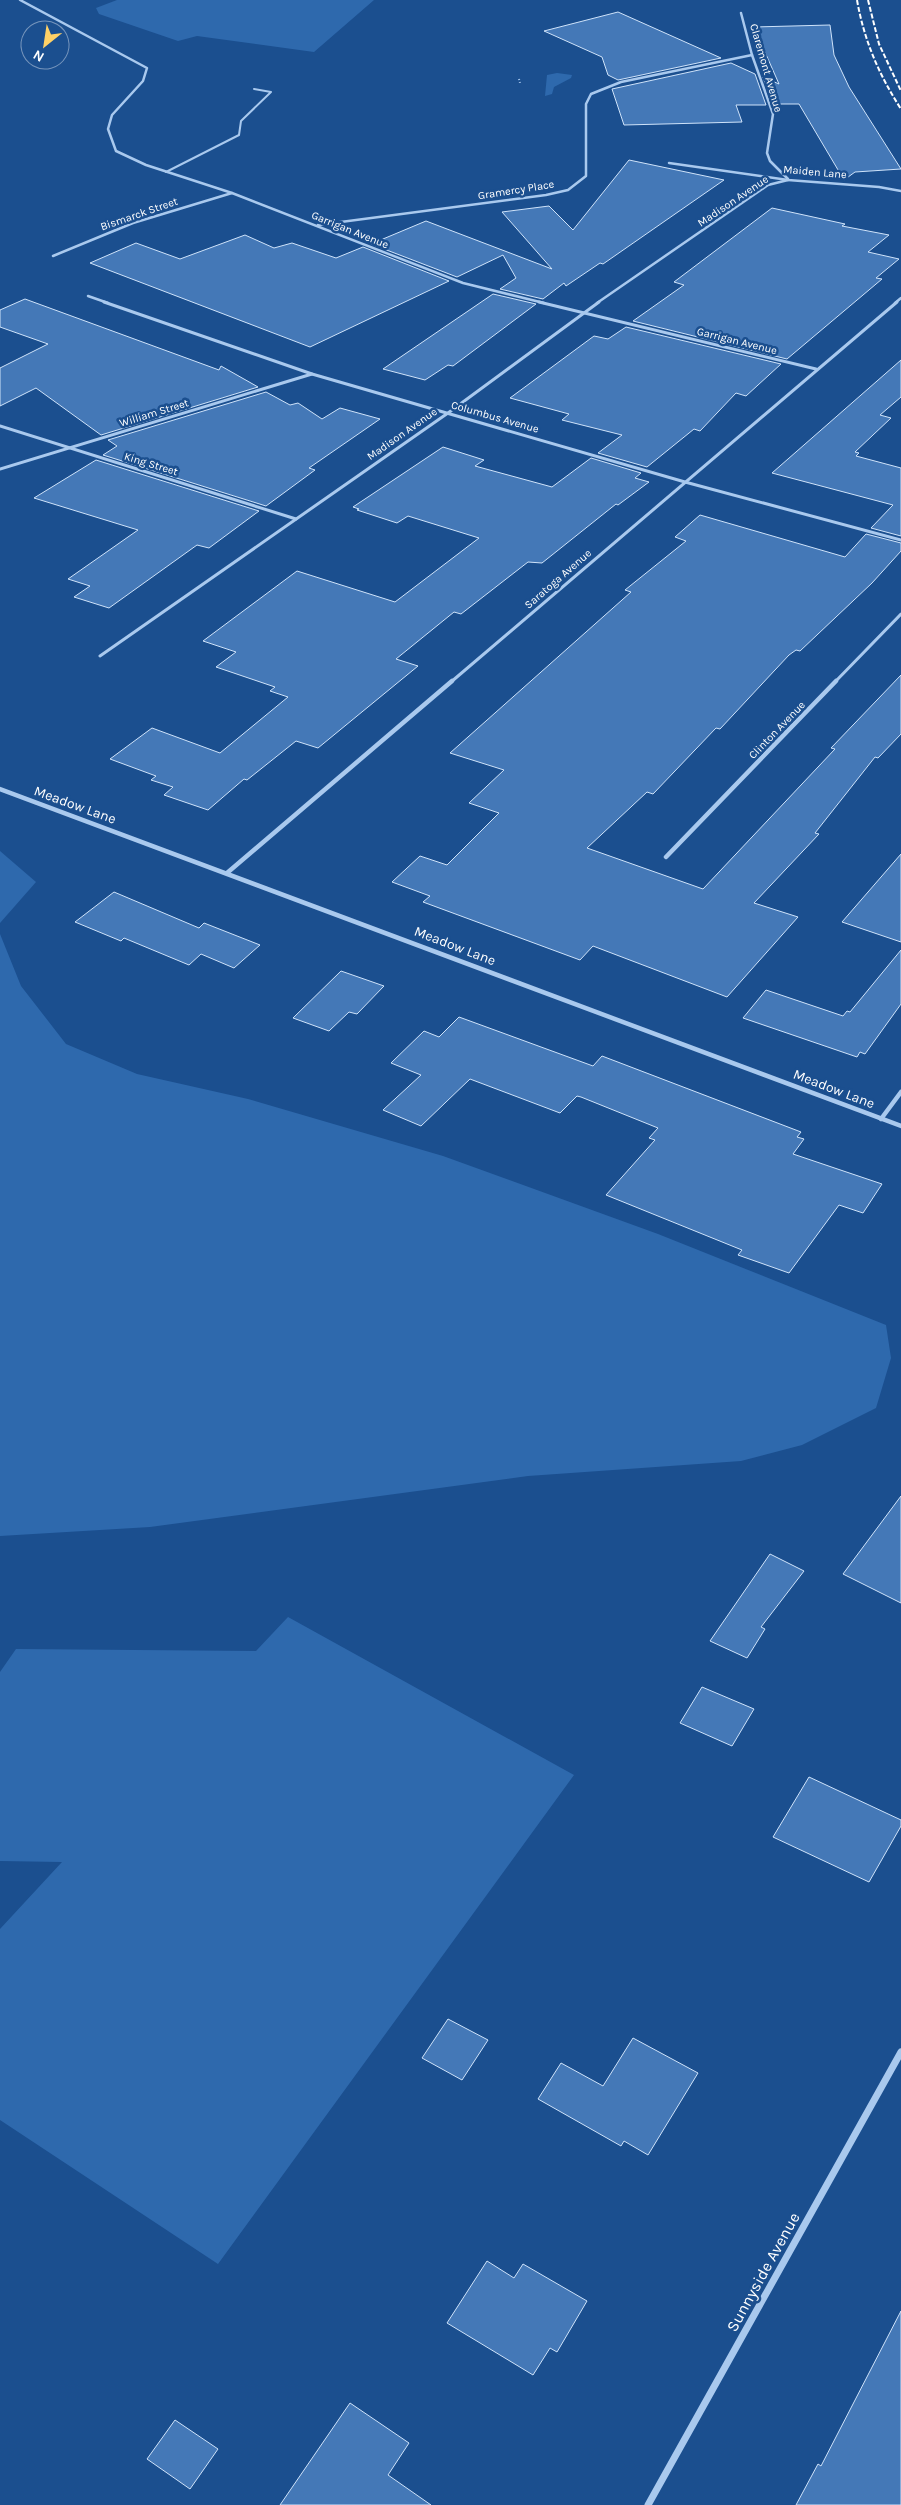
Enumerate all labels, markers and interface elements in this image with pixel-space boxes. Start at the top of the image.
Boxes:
north arrow [20,20,70,70]
street label: Claremont Avenue [747,22,785,114]
text: N [30,46,47,66]
street label: Maiden Lane [783,163,848,181]
street label: Madison Avenue [695,172,771,229]
street label: Gramercy Place [477,178,555,202]
street label: Bismarck Street [99,195,179,233]
street label: Garrigan Avenue [310,209,391,252]
street label: Garrigan Avenue [696,325,779,357]
street label: William Street [118,396,190,430]
street label: Columbus Avenue [450,398,541,436]
street label: Madison Avenue [365,405,440,463]
street label: King Street [123,450,179,478]
street label: Saratoga Avenue [522,546,594,611]
street label: Clinton Avenue [746,698,808,762]
street label: Meadow Lane [32,782,118,828]
street label: Meadow Lane [412,923,498,969]
street label: Meadow Lane [791,1066,877,1112]
street label: Sunnyside Avenue [722,2209,804,2335]

